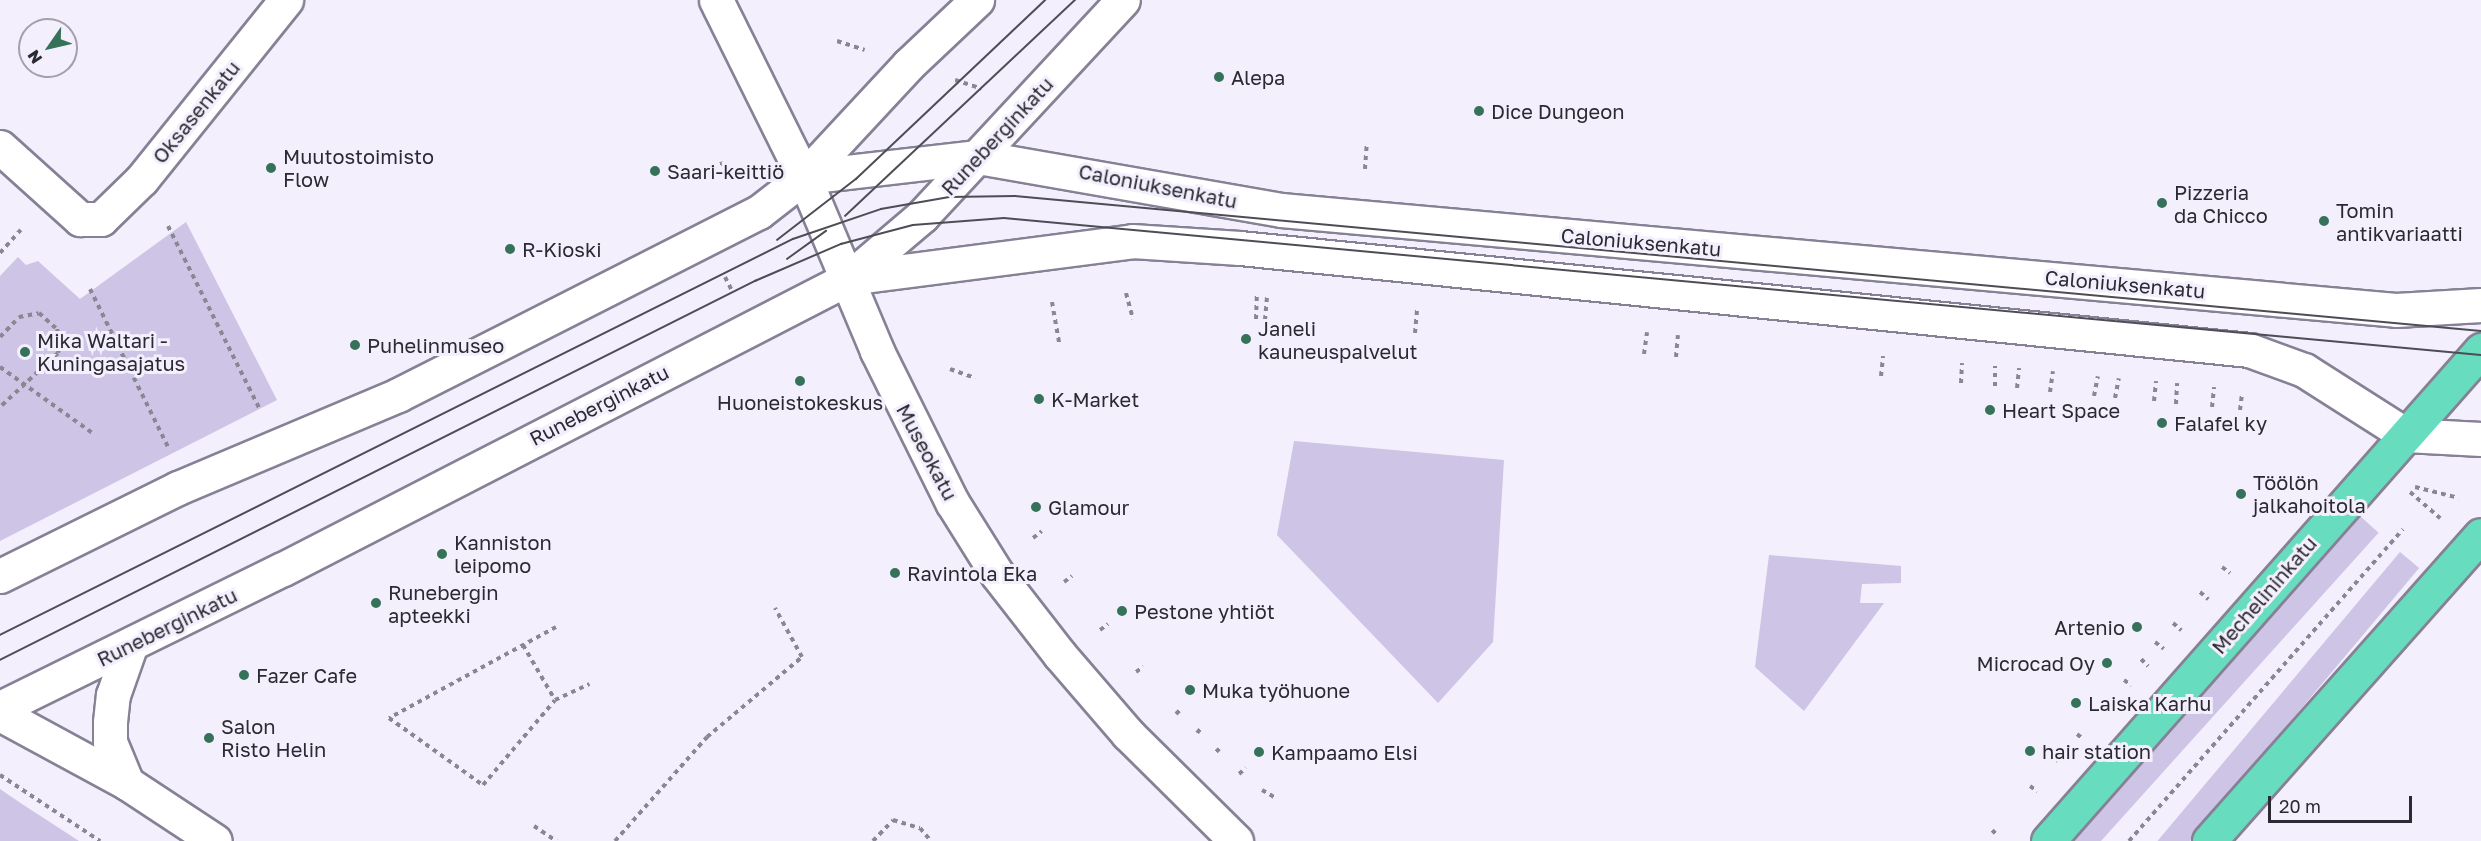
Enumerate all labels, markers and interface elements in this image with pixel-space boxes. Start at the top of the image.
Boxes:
north arrow [18,18,78,78]
text: N [23,46,46,68]
street label: Oksasenkatu [147,56,245,168]
place label: Alepa [1231,65,1285,89]
marker: Alepa [1212,70,1226,84]
street label: Runeberginkatu [936,72,1058,200]
place label: Dice Dungeon [1491,99,1624,123]
marker: Dice Dungeon [1472,104,1486,118]
place label: Muutostoimisto Flow [283,144,434,191]
place label: Saari-keittiö [667,159,784,183]
street label: Caloniuksenkatu [1077,159,1239,213]
marker: Muutostoimisto Flow [264,161,278,175]
marker: Saari-keittiö [648,164,662,178]
place label: Pizzeria da Chicco [2174,180,2268,227]
marker: Pizzeria da Chicco [2155,196,2169,210]
place label: Tomin antikvariaatti [2336,198,2463,245]
marker: Tomin antikvariaatti [2317,214,2331,228]
street label: Caloniuksenkatu [1560,223,1722,261]
place label: R-Kioski [522,237,602,261]
marker: R-Kioski [503,242,517,256]
street label: Caloniuksenkatu [2044,265,2206,303]
place label: Janeli kauneuspalvelut [1258,316,1418,363]
place label: Mika Waltari - Kuningasajatus [37,328,185,375]
marker: Janeli kauneuspalvelut [1239,332,1253,346]
place label: Puhelinmuseo [367,333,504,357]
marker: Puhelinmuseo [348,338,362,352]
marker: Mika Waltari - Kuningasajatus [18,345,32,359]
street label: Runeberginkatu [525,360,673,450]
marker: Huoneistokeskus [793,374,807,388]
place label: K-Market [1051,387,1139,411]
place label: Huoneistokeskus [717,390,883,414]
marker: K-Market [1032,392,1046,406]
place label: Heart Space [2002,398,2120,422]
street label: Museokatu [892,400,962,504]
marker: Heart Space [1983,403,1997,417]
place label: Falafel ky [2174,411,2267,435]
marker: Falafel ky [2155,416,2169,430]
place label: Töölön jalkahoitola [2253,470,2366,517]
marker: Töölön jalkahoitola [2234,487,2248,501]
place label: Glamour [1048,495,1129,519]
marker: Glamour [1029,500,1043,514]
place label: Kanniston leipomo [454,530,552,577]
street label: Mechelininkatu [2207,531,2321,659]
marker: Kanniston leipomo [435,547,449,561]
place label: Ravintola Eka [907,561,1037,585]
marker: Ravintola Eka [888,566,902,580]
place label: Runebergin apteekki [388,580,499,627]
street label: Runeberginkatu [93,583,241,671]
marker: Runebergin apteekki [369,596,383,610]
place label: Pestone yhtiöt [1134,599,1275,623]
marker: Pestone yhtiöt [1115,604,1129,618]
place label: Artenio [2054,615,2125,639]
marker: Artenio [2130,620,2144,634]
place label: Microcad Oy [1976,651,2095,675]
marker: Microcad Oy [2100,656,2114,670]
place label: Fazer Cafe [256,663,357,687]
marker: Fazer Cafe [237,668,251,682]
place label: Muka työhuone [1202,678,1350,702]
marker: Muka työhuone [1183,683,1197,697]
place label: Laiska Karhu [2088,691,2211,715]
marker: Laiska Karhu [2069,696,2083,710]
place label: Salon Risto Helin [221,714,326,761]
marker: Salon Risto Helin [202,731,216,745]
place label: hair station [2042,739,2151,763]
place label: Kampaamo Elsi [1271,740,1418,764]
marker: hair station [2023,744,2037,758]
marker: Kampaamo Elsi [1252,745,1266,759]
scale bar [2271,784,2415,822]
text: 20 m [2279,795,2321,817]

